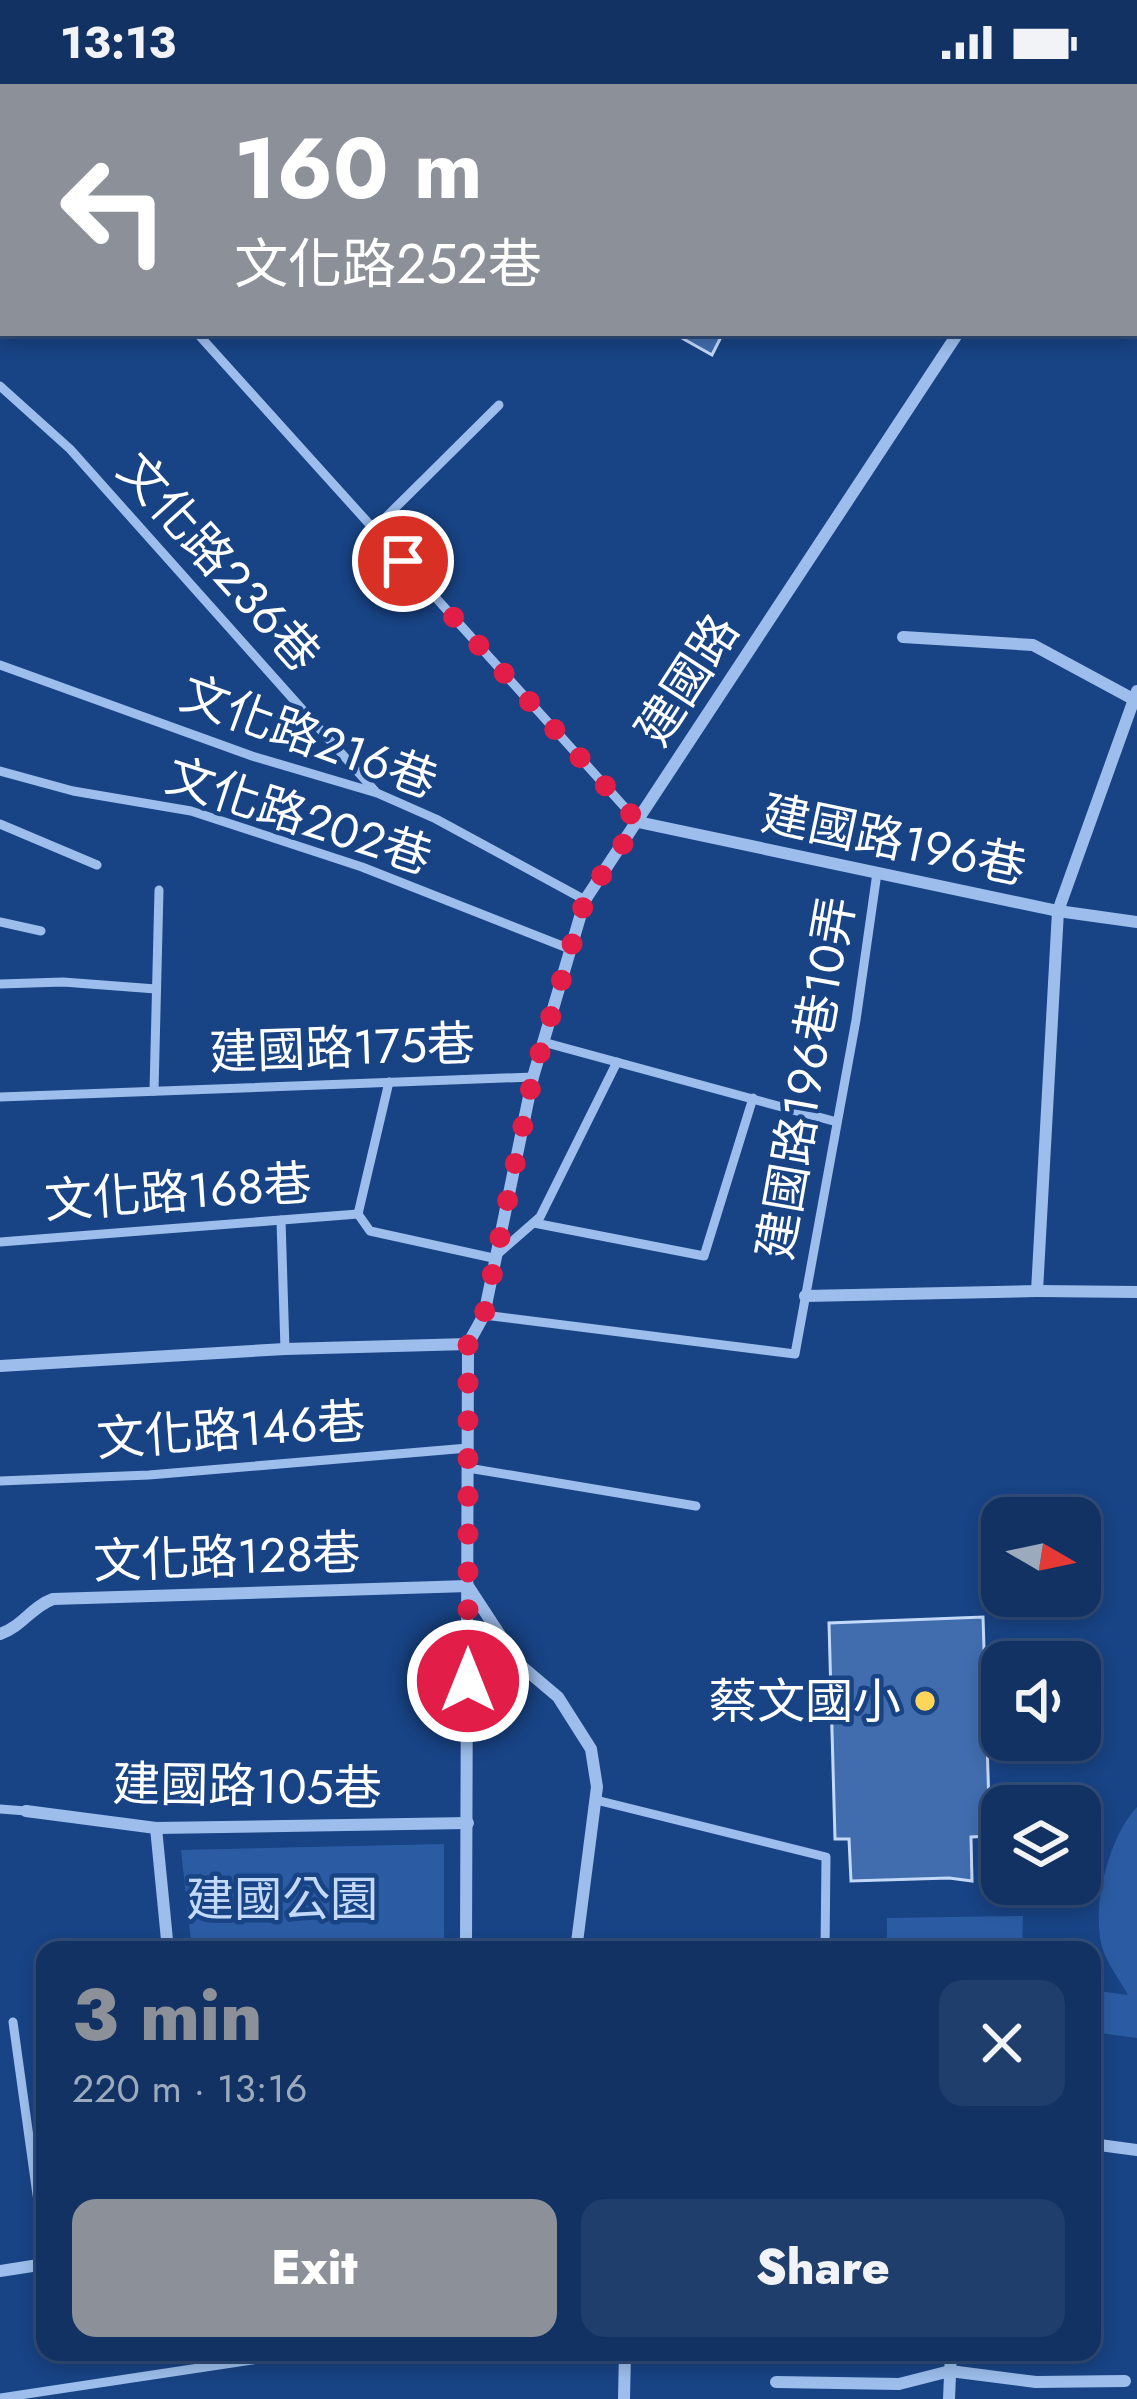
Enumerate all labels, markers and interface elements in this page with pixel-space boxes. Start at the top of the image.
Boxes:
text: 13:13 [60,10,176,75]
text: 160 m [234,108,483,230]
icon: left [36,132,192,288]
text: 文化路252巷 [234,225,542,303]
street label: 文化路236巷 [102,437,336,687]
pin [352,510,454,612]
icon: arrive [370,528,436,594]
street label: 建國路 [619,601,755,759]
street label: 文化路216巷 [171,659,447,815]
street label: 文化路202巷 [157,741,441,891]
street label: 建國路196巷 [755,778,1033,902]
street label: 建國路196巷10弄 [740,891,872,1265]
street label: 建國路175巷 [208,1009,476,1087]
street label: 文化路168巷 [42,1148,314,1236]
street label: 文化路146巷 [94,1386,368,1474]
north arrow [981,1497,1101,1617]
map controls [981,1497,1101,1905]
street label: 文化路128巷 [92,1518,362,1596]
position arrow [405,1618,531,1744]
button: sound [981,1641,1101,1761]
place label: 蔡文國小 [709,1667,901,1736]
marker: 蔡文國小 [912,1688,938,1714]
street label: 建國路105巷 [112,1749,382,1823]
button: layers [981,1785,1101,1905]
park label: 建國公園 [186,1865,378,1934]
text: 3 min [72,1963,263,2067]
button: close [939,1980,1065,2106]
text: 220 m · 13:16 [72,2060,308,2117]
button: Exit [72,2199,557,2337]
button: Share [581,2199,1065,2337]

